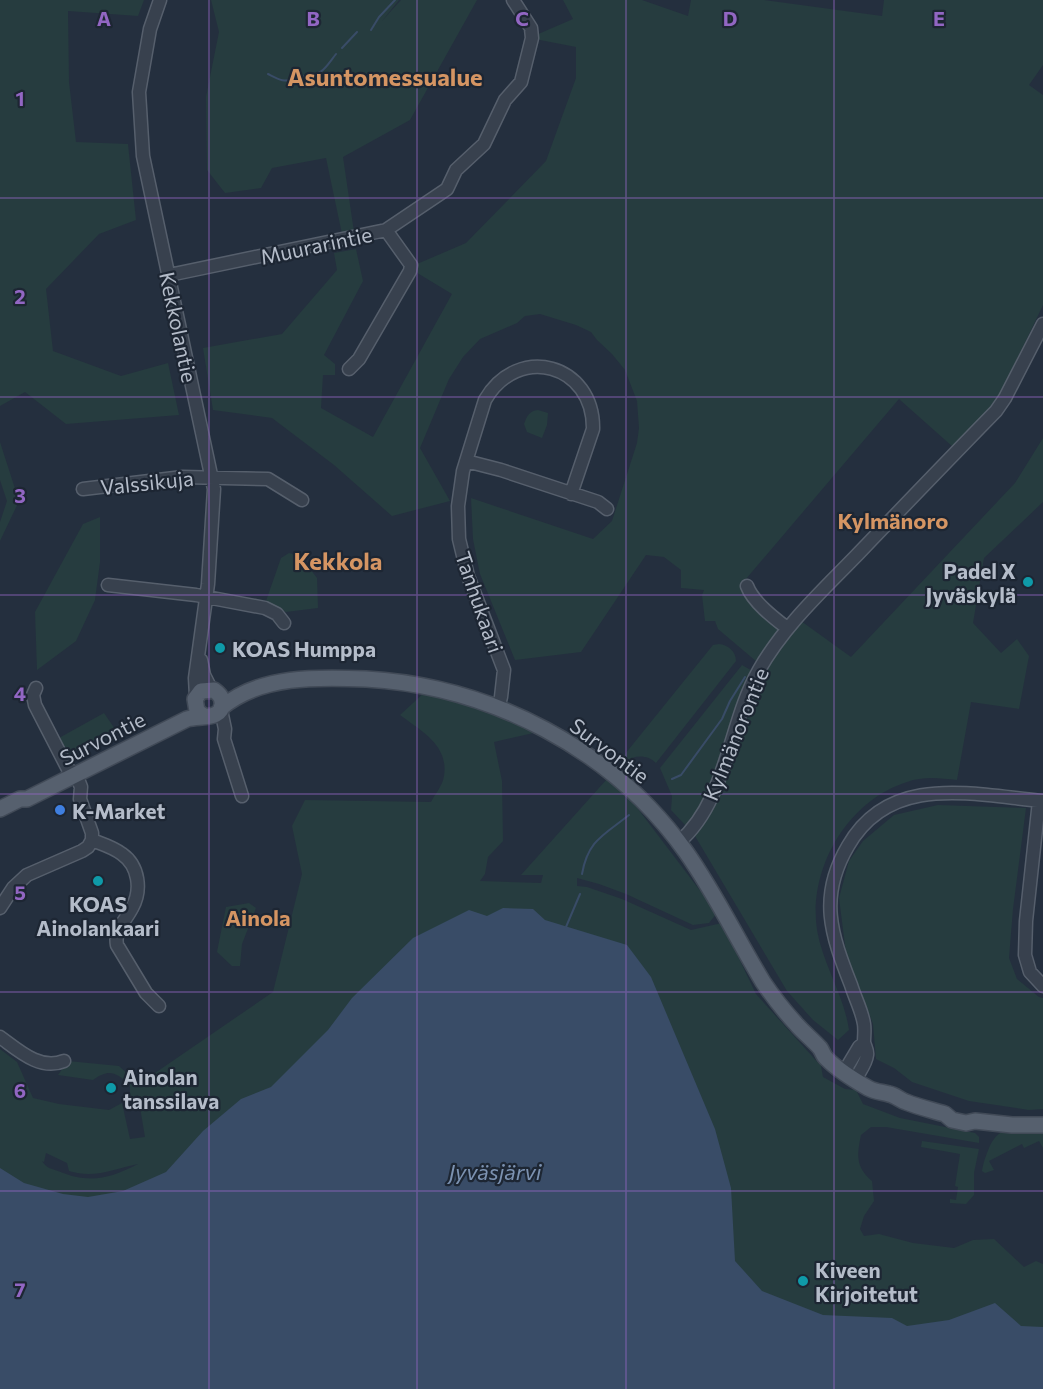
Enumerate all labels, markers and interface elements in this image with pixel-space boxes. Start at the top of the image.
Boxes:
text: A [97,6,111,30]
text: B [306,6,320,30]
text: C [515,6,529,30]
text: D [723,6,737,30]
text: E [933,6,945,30]
district label: Asuntomessualue [287,62,483,91]
text: 1 [15,86,25,110]
street label: Muurarintie [258,221,374,269]
street label: Kekkolantie [155,269,203,385]
text: 2 [14,284,26,308]
street label: Valssikuja [99,465,195,499]
text: 3 [14,483,26,507]
district label: Kylmänoro [838,507,948,534]
district label: Kekkola [294,546,382,575]
street label: Tanhukaari [451,548,509,656]
place label: Padel X Jyväskylä [926,558,1016,607]
marker: Padel X Jyväskylä [1021,575,1035,589]
place label: KOAS Humppa [232,636,376,661]
marker: KOAS Humppa [213,641,227,655]
street label: Kylmänorontie [697,664,773,804]
text: 4 [14,681,26,705]
street label: Survontie [55,706,149,770]
street label: Survontie [566,712,654,788]
place label: K-Market [72,798,166,823]
marker: K-Market [53,803,67,817]
marker: KOAS Ainolankaari [91,874,105,888]
text: 5 [14,880,26,904]
place label: KOAS Ainolankaari [36,891,160,940]
district label: Ainola [225,904,291,931]
place label: Ainolan tanssilava [123,1064,219,1113]
text: 6 [14,1078,26,1102]
marker: Ainolan tanssilava [104,1081,118,1095]
water label: Jyväsjärvi [446,1158,543,1185]
place label: Kiveen Kirjoitetut [815,1257,918,1306]
marker: Kiveen Kirjoitetut [796,1274,810,1288]
text: 7 [15,1277,26,1301]

